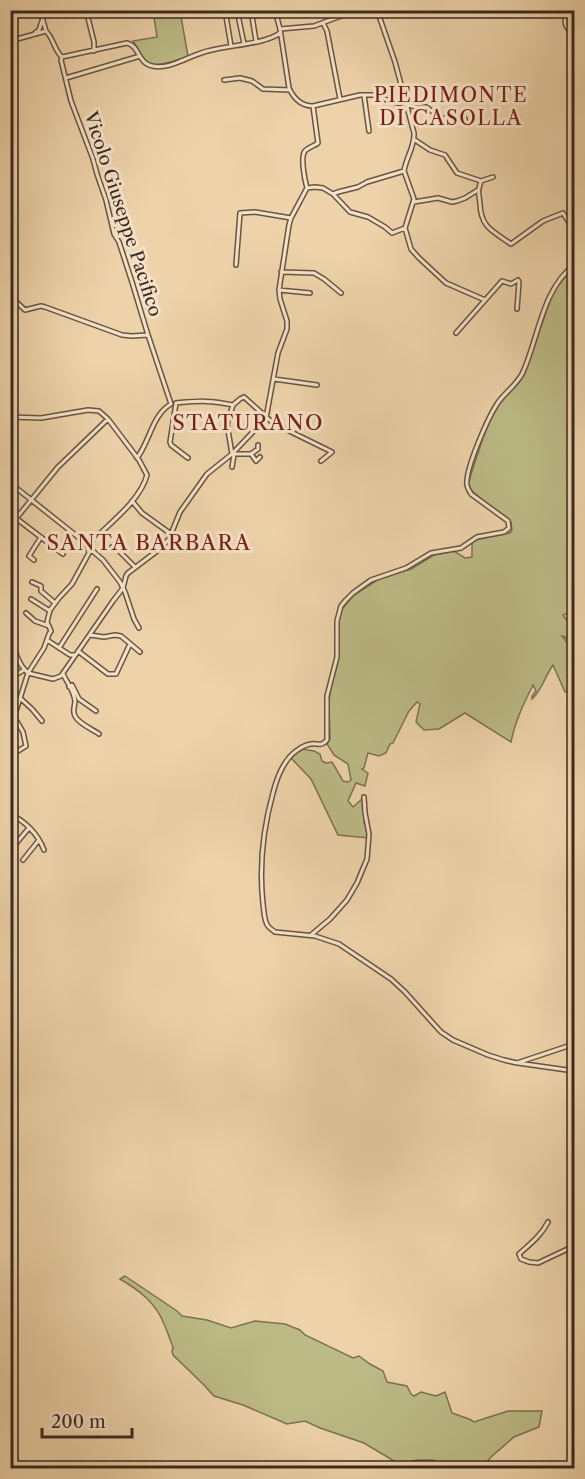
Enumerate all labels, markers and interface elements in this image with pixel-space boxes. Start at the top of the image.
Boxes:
district label: PIEDIMONTE DI CASOLLA [374,83,528,130]
street label: Vicolo Giuseppe Pacifico [79,108,167,319]
district label: STATURANO [172,410,324,435]
district label: SANTA BARBARA [47,530,251,555]
scale bar [42,1401,132,1439]
text: 200 m [51,1411,106,1433]

